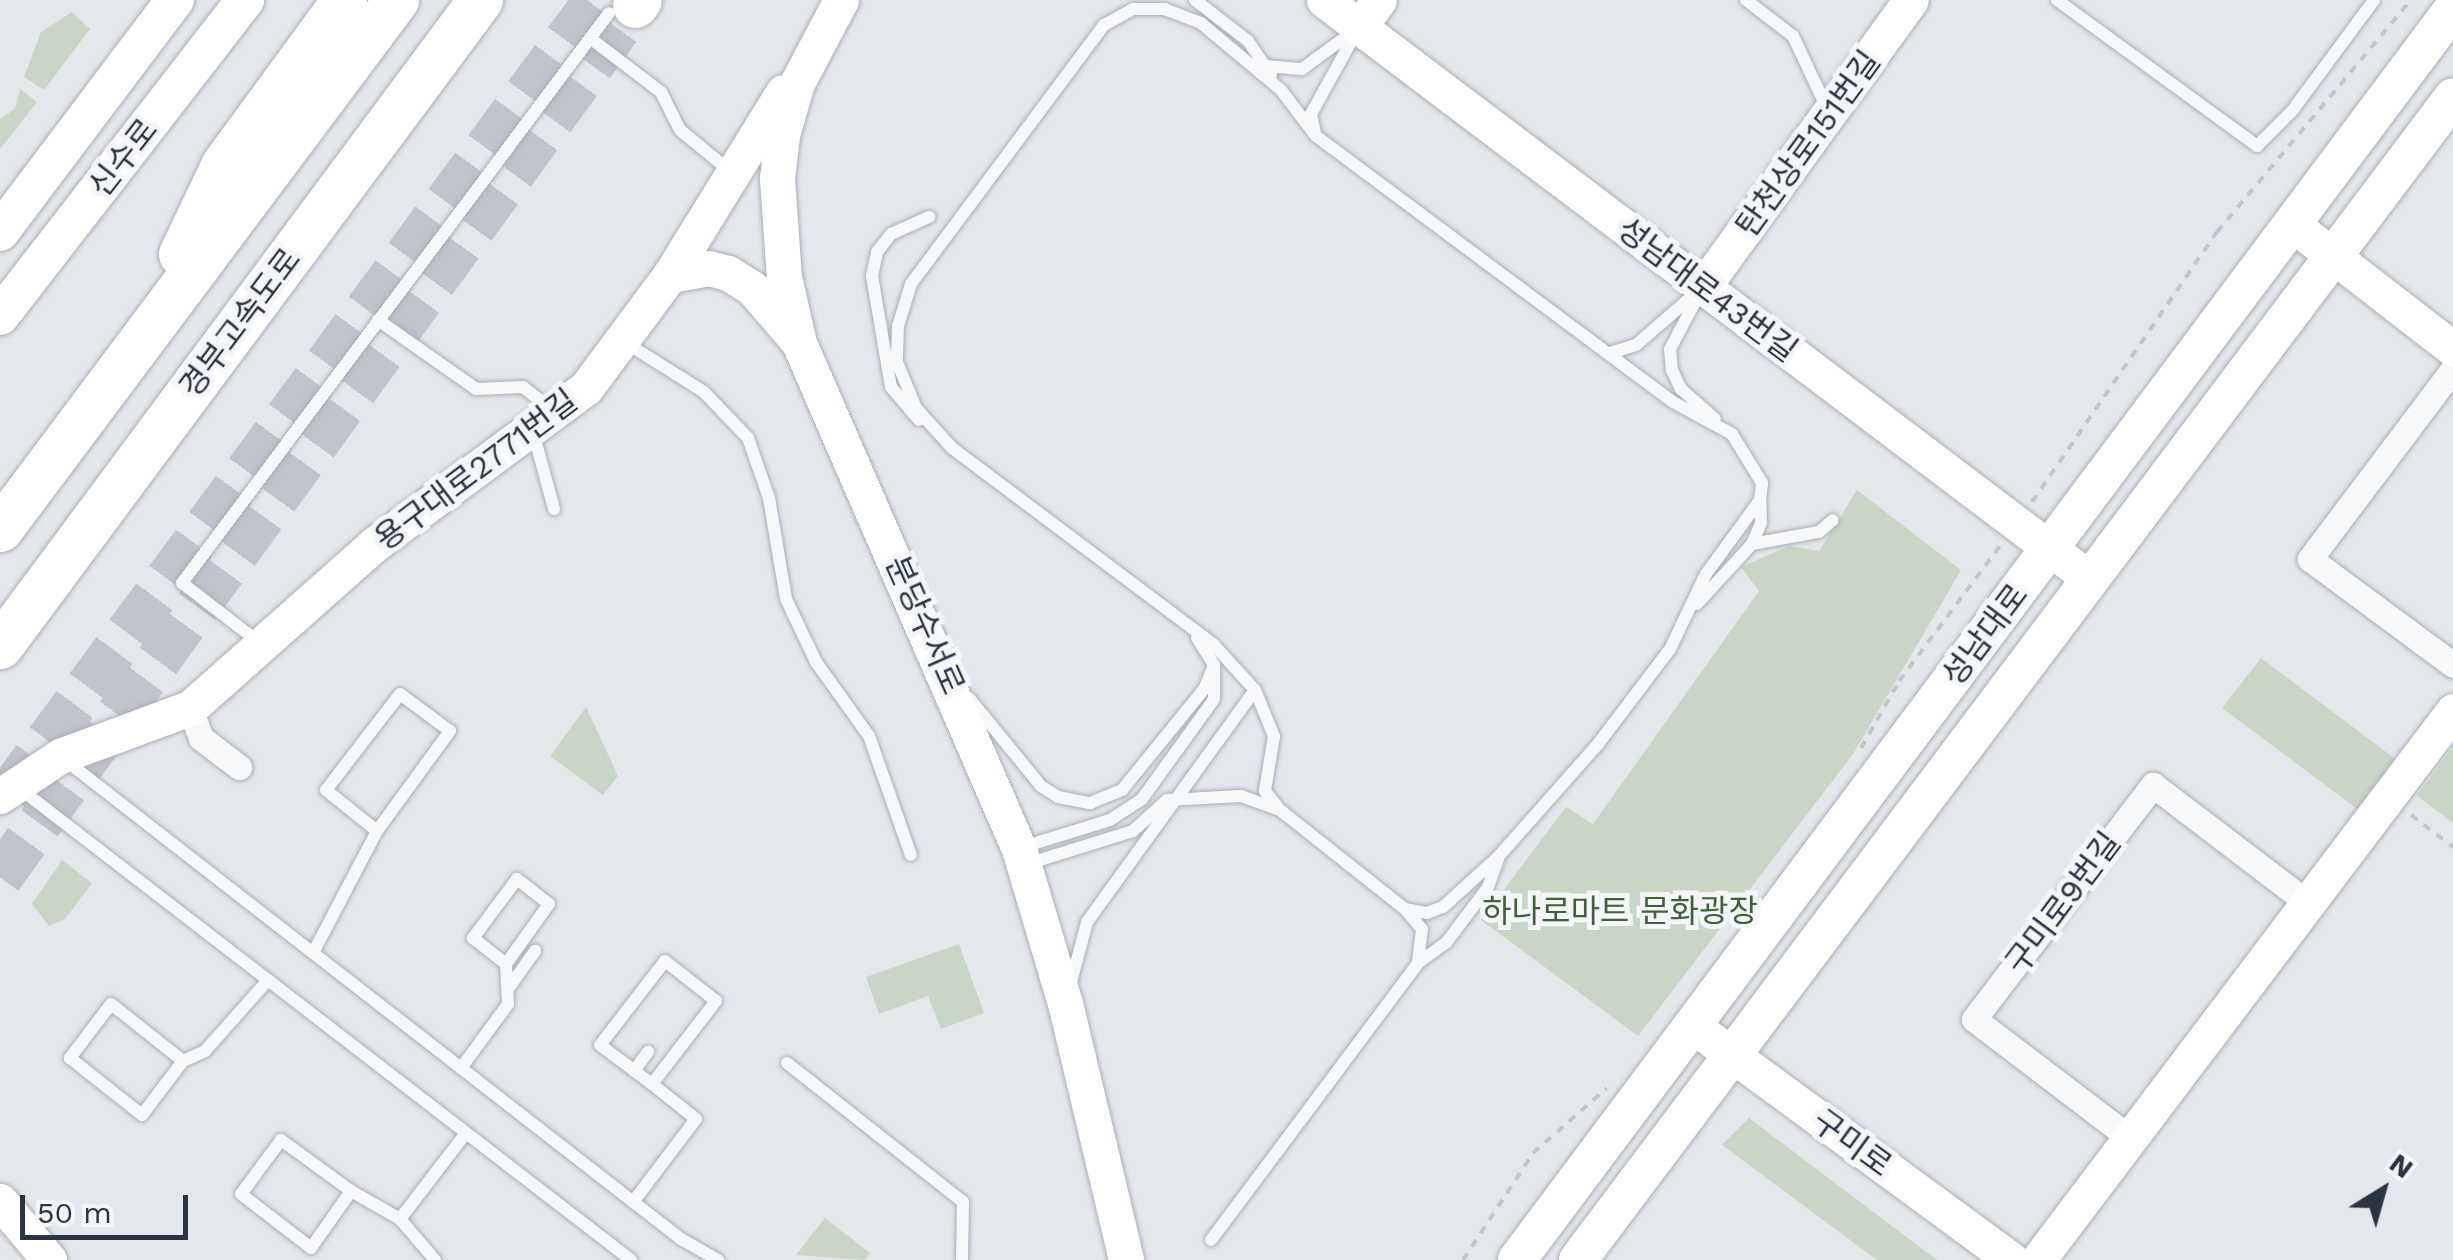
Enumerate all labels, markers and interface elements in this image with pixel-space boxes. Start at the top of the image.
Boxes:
street label: 탄천상로151번길 [1728,44,1888,244]
street label: 신수로 [81,111,165,205]
street label: 성남대로43번길 [1610,210,1804,370]
street label: 경부고속도로 [172,241,308,405]
street label: 용구대로2771번길 [367,382,585,558]
street label: 분당수서로 [878,550,972,700]
street label: 성남대로 [1934,576,2036,694]
street label: 구미로9번길 [1997,825,2129,981]
park label: 하나로마트 문화광장 [1482,892,1758,930]
street label: 구미로 [1805,1102,1899,1184]
north arrow [2333,1140,2433,1240]
text: N [2383,1146,2420,1185]
scale bar [25,1175,192,1237]
text: 50 m [37,1195,112,1230]

